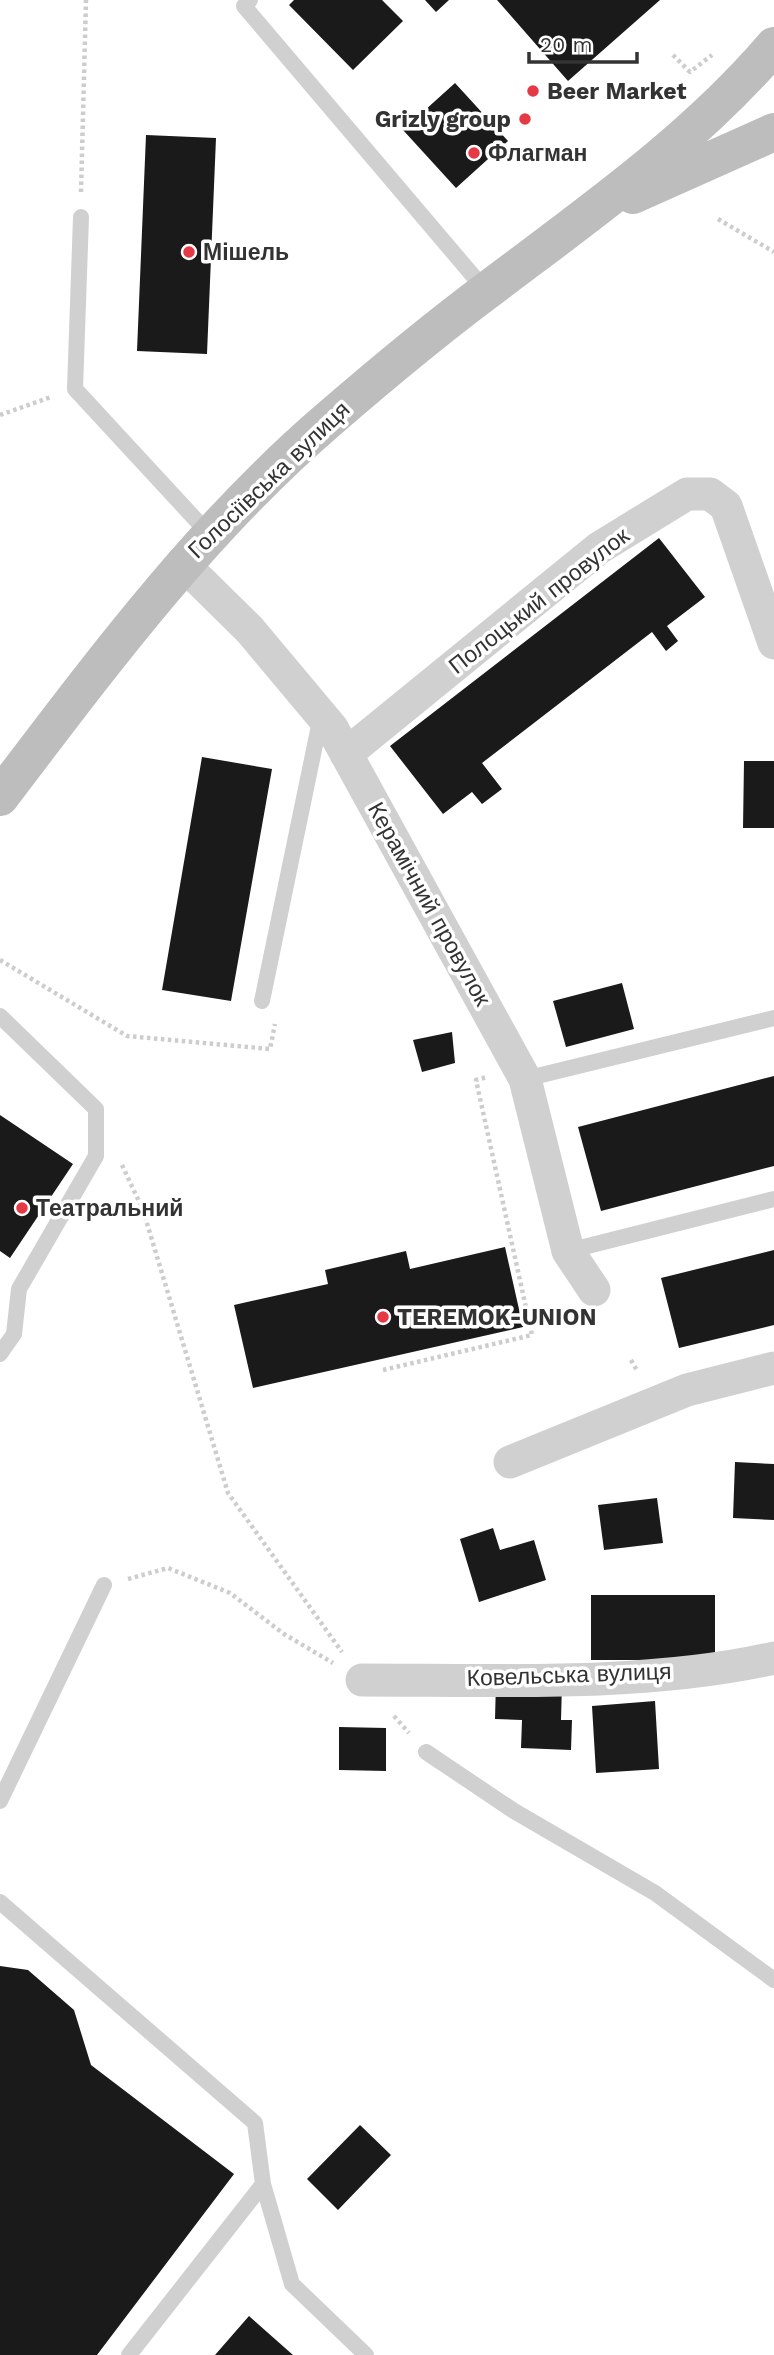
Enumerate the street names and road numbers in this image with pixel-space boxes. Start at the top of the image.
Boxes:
street label: Голосіївська вулиця [183,396,355,564]
street label: Полоцький провулок [443,522,635,680]
street label: Керамічний провулок [362,798,497,1011]
street label: Ковельська вулиця [466,1658,672,1692]

